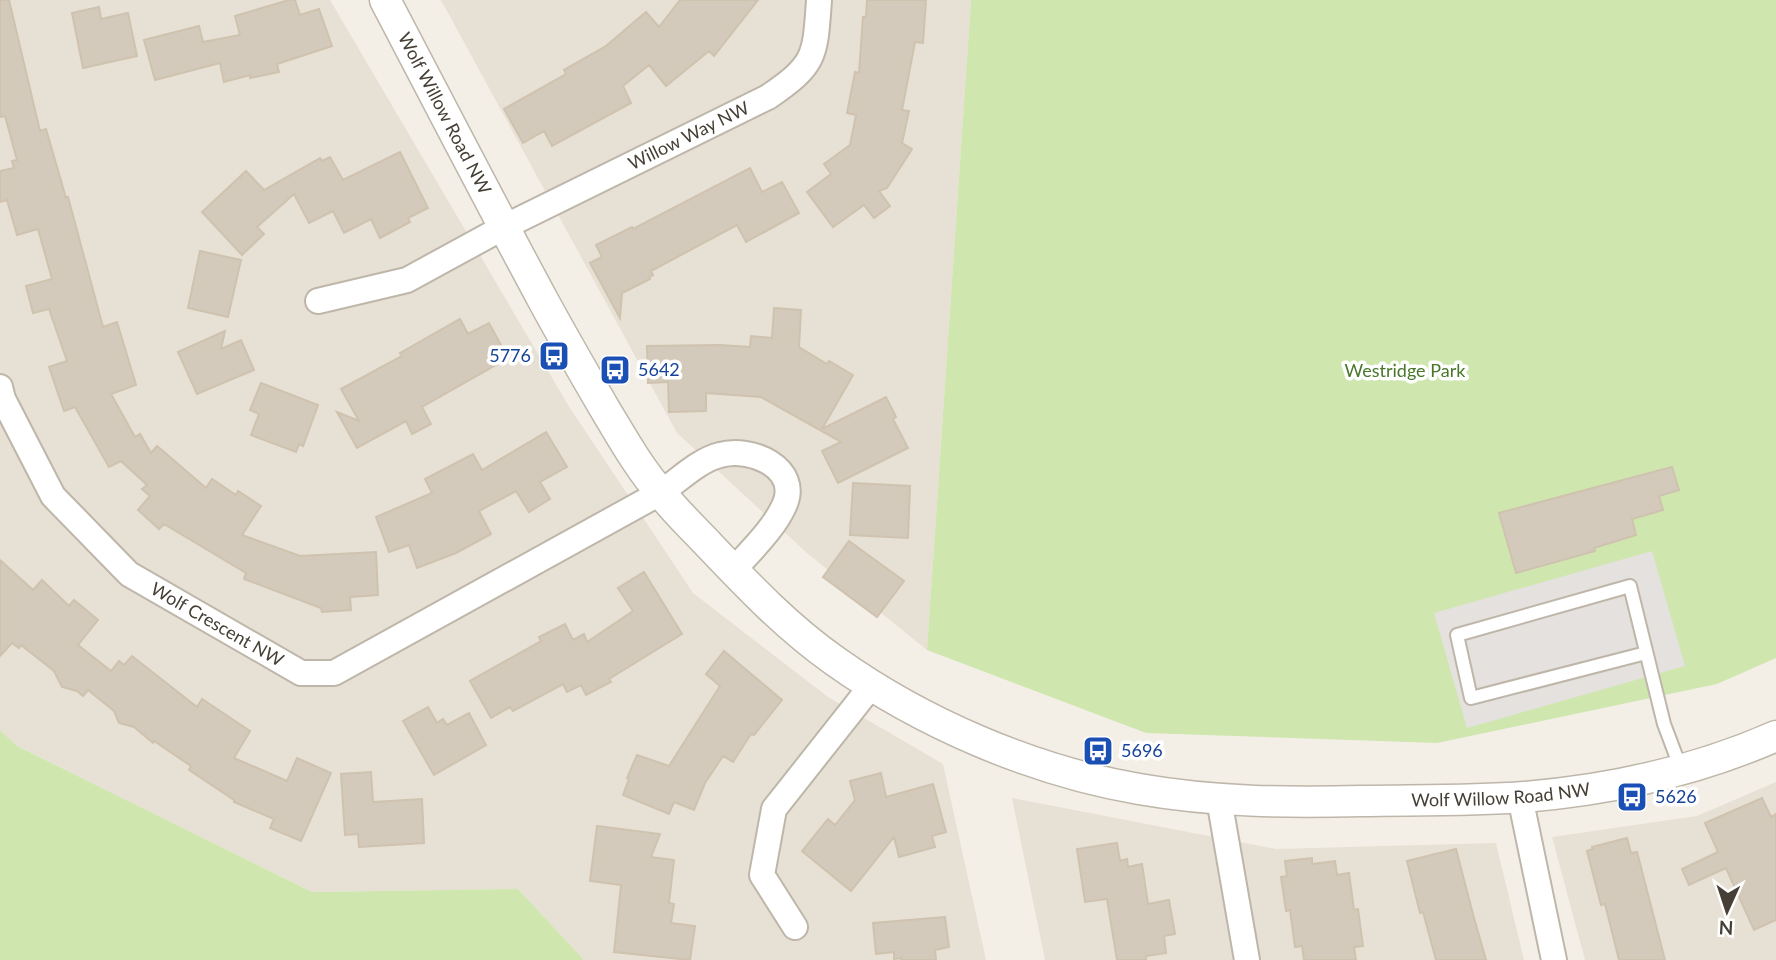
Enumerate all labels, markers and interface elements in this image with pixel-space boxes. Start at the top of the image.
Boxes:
street label: Wolf Willow Road NW [394,28,497,198]
street label: Willow Way NW [624,96,753,174]
bus stop icon: 5776 [537,339,571,373]
place label: 5776 [489,344,531,366]
bus stop icon: 5642 [598,353,632,387]
place label: 5642 [638,358,680,380]
park label: Westridge Park [1345,359,1466,381]
street label: Wolf Crescent NW [147,577,288,671]
bus stop icon: 5696 [1081,734,1115,768]
place label: 5696 [1121,739,1163,761]
street label: Wolf Willow Road NW [1411,777,1592,810]
bus stop icon: 5626 [1615,780,1649,814]
place label: 5626 [1655,785,1697,807]
north arrow [1692,876,1762,946]
text: N [1718,917,1734,940]

